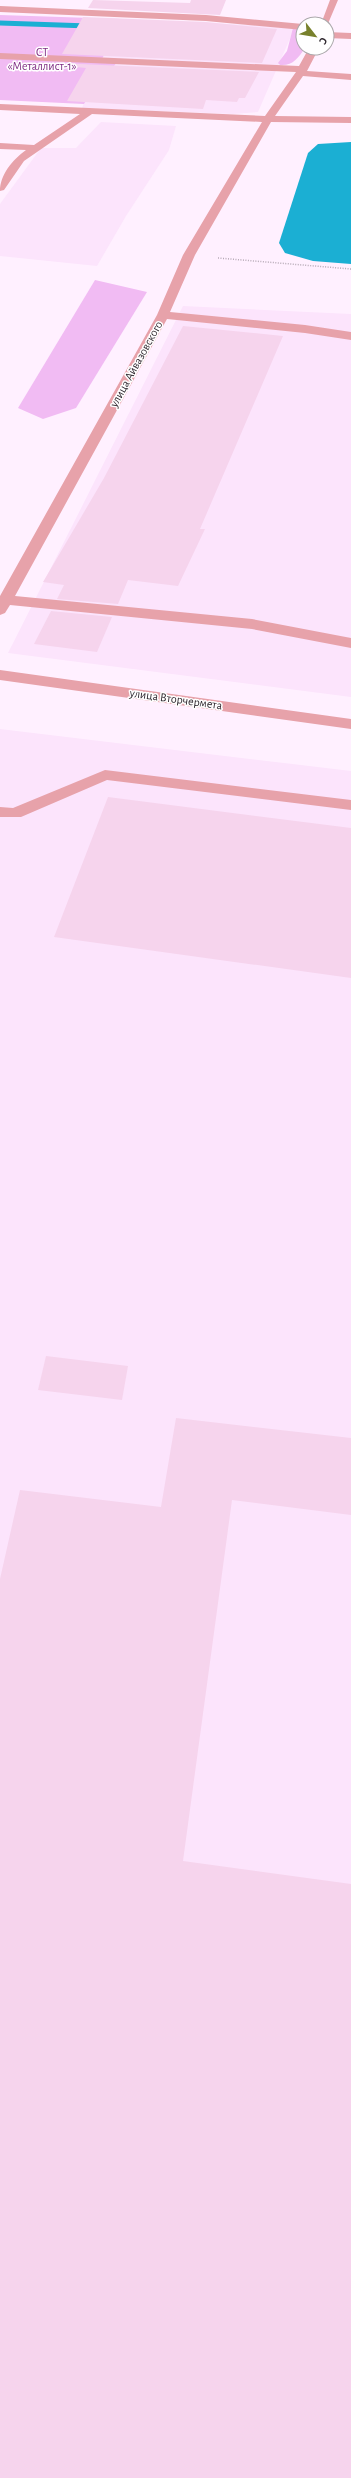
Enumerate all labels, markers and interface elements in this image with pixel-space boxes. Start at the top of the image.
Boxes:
north arrow [295,16,335,56]
text: С [317,35,329,46]
park label: СТ «Металлист-1» [8,46,77,72]
street label: улица Айвазовского [107,319,166,410]
street label: улица Вторчермета [128,686,223,712]

